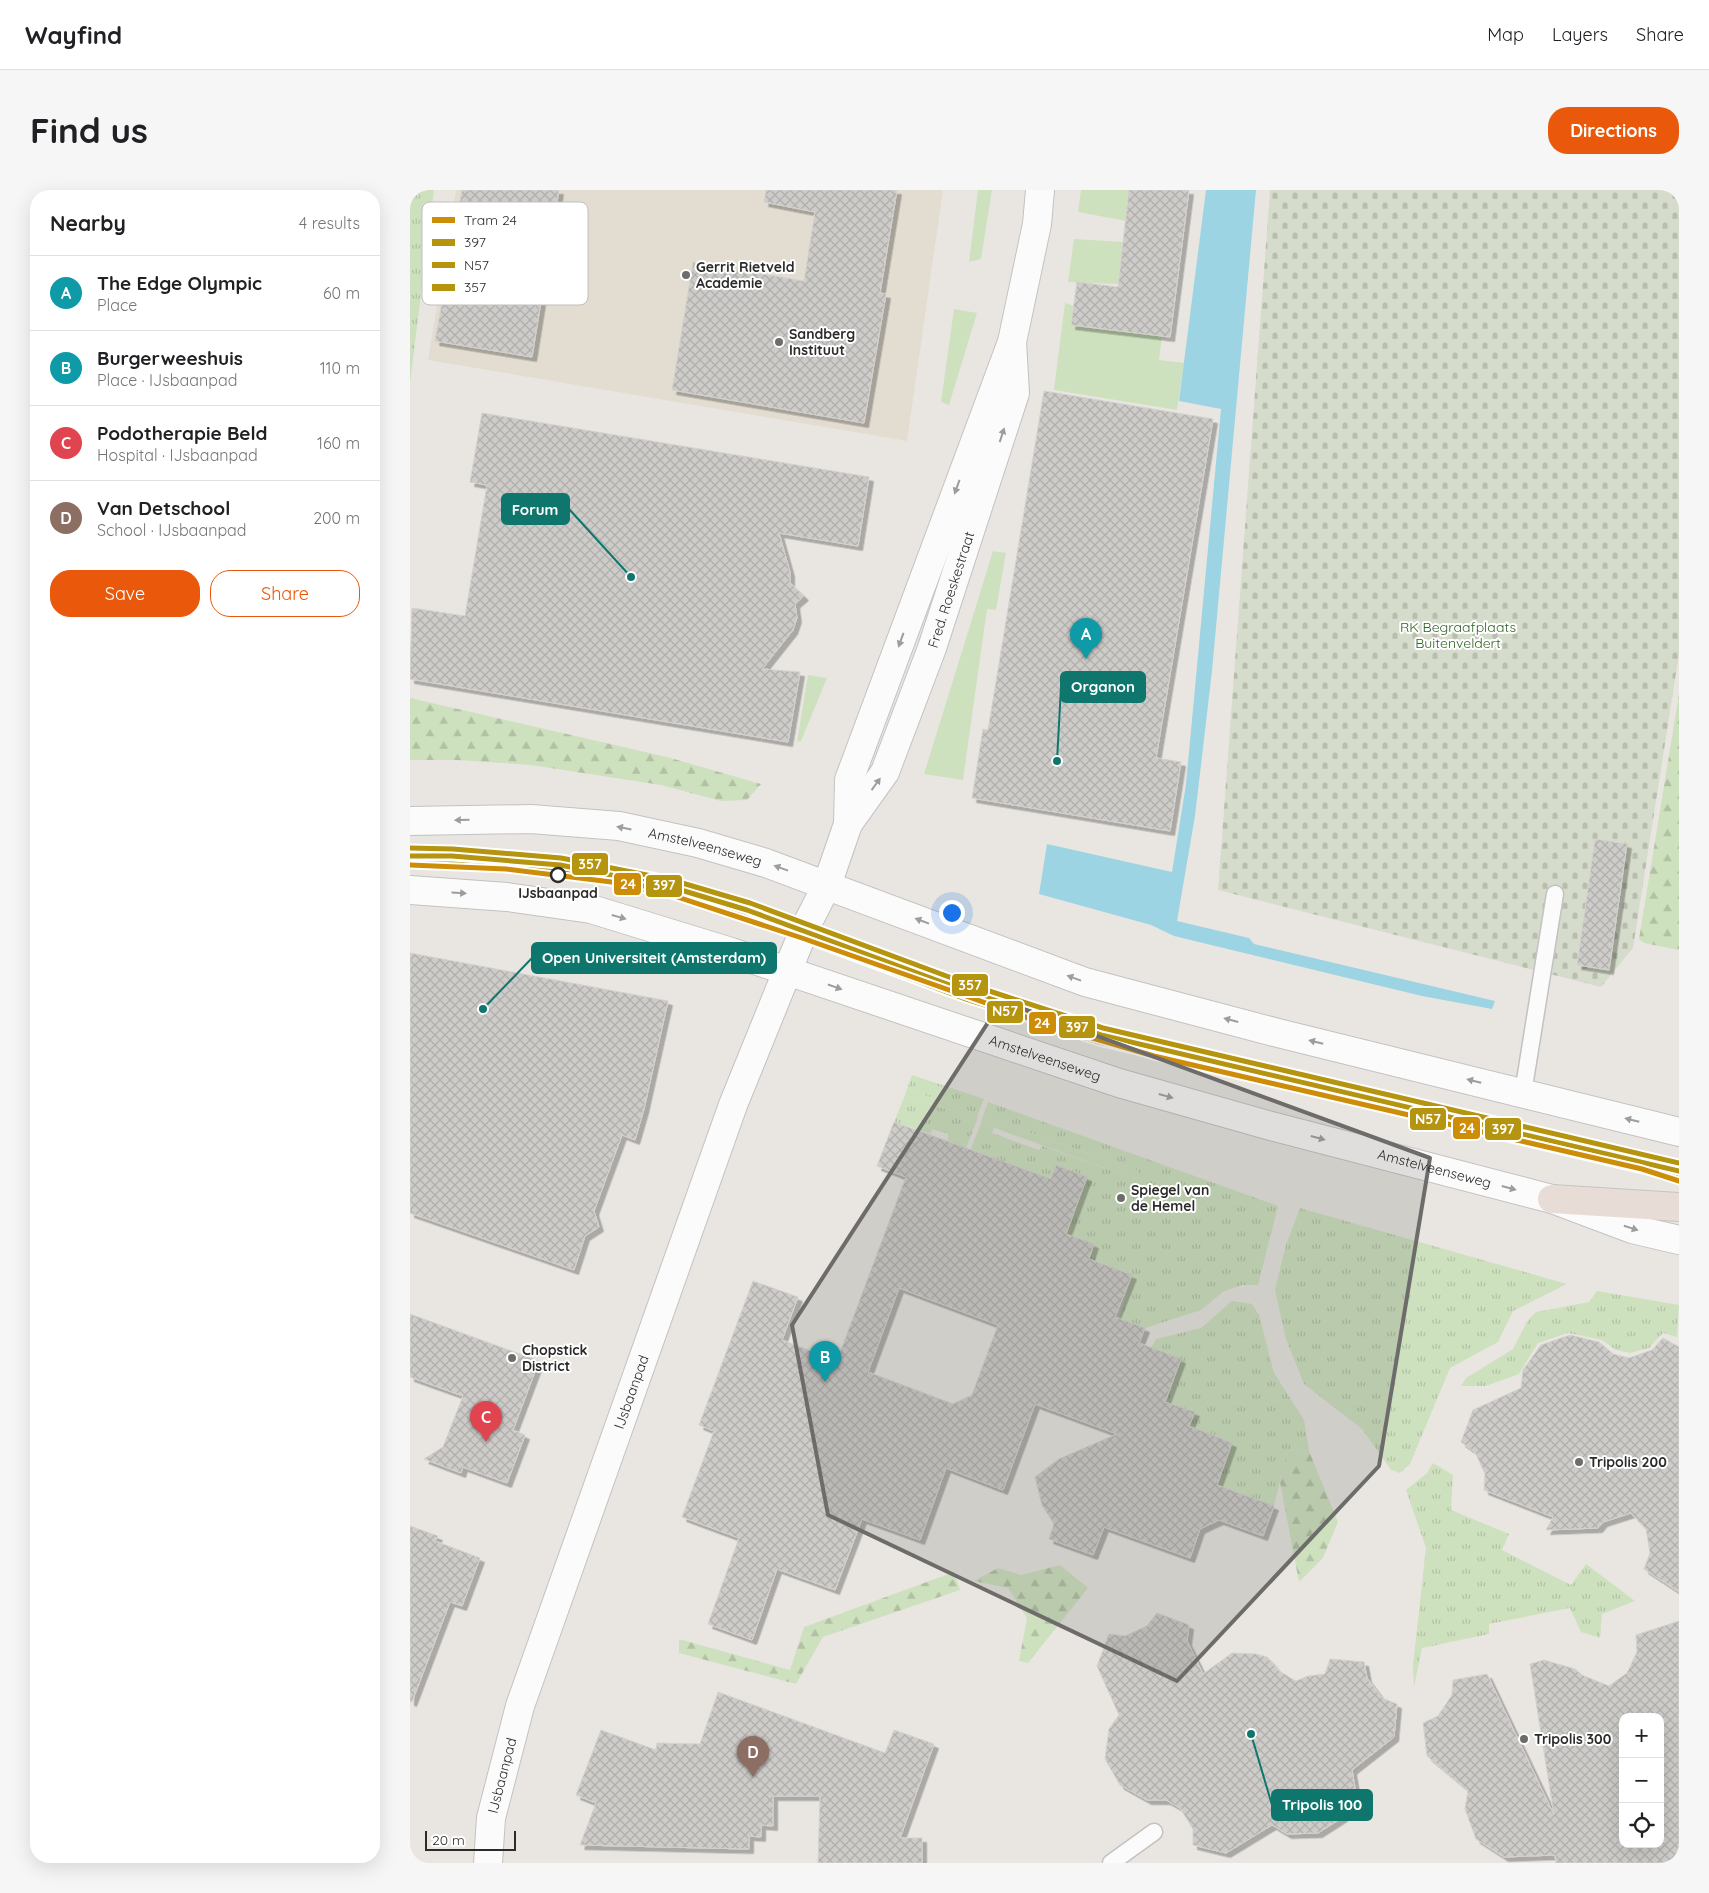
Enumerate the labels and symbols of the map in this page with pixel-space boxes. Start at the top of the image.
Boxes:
legend [422,202,588,305]
text: Tram 24 [464,211,517,229]
text: 397 [464,233,486,251]
text: N57 [464,256,489,274]
place label: Gerrit Rietveld Academie [696,258,795,292]
marker: Gerrit Rietveld Academie [680,269,692,281]
text: 357 [464,278,486,296]
place label: Sandberg Instituut [789,325,855,359]
marker: Sandberg Instituut [773,336,785,348]
one-way arrow [998,427,1006,442]
one-way arrow [953,480,961,495]
callout: Forum [502,494,569,524]
text: Forum [512,500,558,519]
street label: Fred. Roeskestraat [924,529,978,650]
pin: A [1070,618,1102,659]
park label: RK Begraafplaats Buitenveldert [1400,618,1516,652]
one-way arrow [897,632,904,647]
callout: Organon [1061,672,1145,702]
text: Organon [1071,677,1135,696]
one-way arrow [871,778,882,791]
one-way arrow [454,816,470,824]
one-way arrow [615,823,631,831]
street label: Amstelveenseweg [647,824,764,870]
line badge: 357 [571,852,609,876]
text: 357 [578,855,602,873]
one-way arrow [773,864,788,872]
marker: IJsbaanpad [550,867,566,883]
line badge: 24 [613,872,642,896]
line badge: 397 [645,874,683,898]
text: 24 [620,875,636,893]
text: 397 [653,876,676,894]
place label: IJsbaanpad [518,884,598,902]
one-way arrow [451,890,467,898]
your location [939,900,965,926]
one-way arrow [611,914,626,922]
one-way arrow [914,917,929,925]
callout: Open Universiteit (Amsterdam) [532,943,776,973]
text: Open Universiteit (Amsterdam) [542,948,766,967]
line badge: 357 [951,973,989,997]
one-way arrow [1067,973,1082,981]
text: 357 [958,976,982,994]
one-way arrow [828,983,843,991]
line badge: N57 [986,1000,1024,1024]
text: N57 [992,1002,1018,1020]
line badge: 24 [1028,1011,1057,1035]
text: 24 [1034,1014,1050,1032]
line badge: 397 [1058,1015,1096,1039]
one-way arrow [1223,1016,1238,1024]
text: 397 [1066,1018,1089,1036]
street label: Amstelveenseweg [987,1031,1103,1085]
one-way arrow [1309,1038,1324,1046]
one-way arrow [1467,1077,1482,1085]
one-way arrow [1159,1092,1174,1100]
line badge: N57 [1409,1107,1447,1131]
text: N57 [1415,1110,1441,1128]
line badge: 24 [1452,1116,1481,1140]
one-way arrow [1624,1116,1639,1124]
line badge: 397 [1484,1117,1522,1141]
text: 24 [1459,1119,1475,1137]
text: 397 [1492,1120,1515,1138]
one-way arrow [1311,1134,1326,1142]
street label: Amstelveenseweg [1376,1145,1493,1192]
place label: Spiegel van de Hemel [1131,1181,1209,1215]
one-way arrow [1502,1184,1517,1192]
marker: Spiegel van de Hemel [1115,1192,1127,1204]
one-way arrow [1623,1225,1638,1233]
place label: Chopstick District [522,1341,588,1375]
pin: B [809,1341,841,1382]
marker: Chopstick District [506,1352,518,1364]
street label: IJsbaanpad [610,1353,653,1431]
pin: C [470,1401,502,1442]
place label: Tripolis 200 [1589,1453,1667,1471]
marker: Tripolis 200 [1573,1456,1585,1468]
place label: Tripolis 300 [1534,1730,1612,1748]
marker: Tripolis 300 [1518,1733,1530,1745]
street label: IJsbaanpad [484,1736,520,1815]
pin: D [737,1736,769,1777]
callout: Tripolis 100 [1272,1790,1372,1820]
text: Tripolis 100 [1282,1795,1362,1814]
scale bar [425,1828,516,1851]

